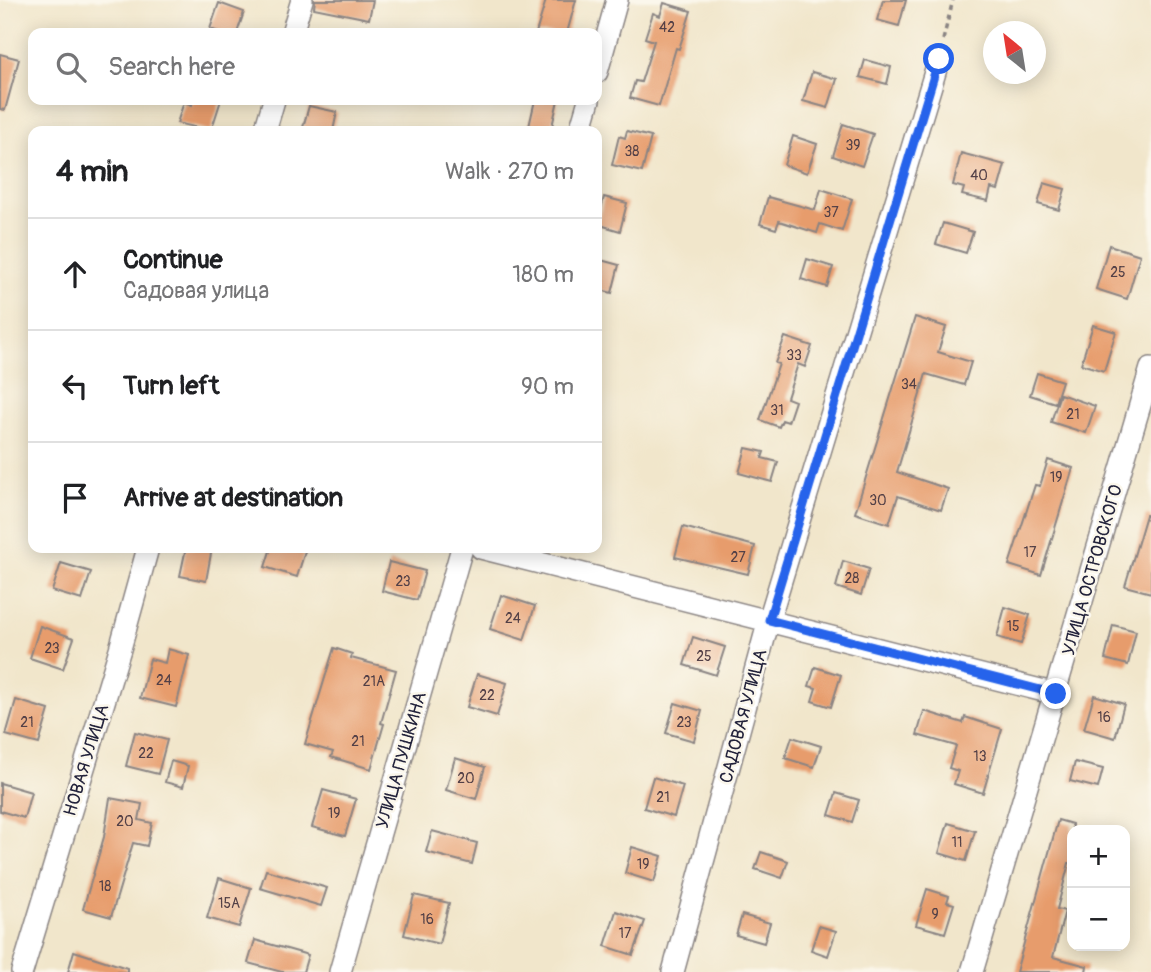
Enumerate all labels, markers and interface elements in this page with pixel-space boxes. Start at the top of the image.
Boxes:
house number: 42 [659,19,675,36]
north arrow [983,21,1046,84]
search box [28,28,602,105]
route start [923,43,954,74]
icon: search [52,48,90,86]
text: Search here [108,51,235,83]
house number: 39 [845,137,861,154]
house number: 38 [625,143,639,160]
text: 4 min [56,153,129,190]
text: Walk · 270 m [445,157,574,186]
house number: 40 [970,167,988,184]
house number: 37 [823,204,839,221]
text: Continue [123,244,223,276]
icon: ahead [56,255,94,293]
text: 180 m [512,260,574,289]
house number: 25 [1110,264,1126,281]
text: Садовая улица [123,276,269,305]
house number: 33 [786,347,802,364]
icon: left [56,367,94,405]
text: Turn left [123,370,219,402]
text: 90 m [521,372,574,401]
house number: 34 [901,376,917,393]
house number: 31 [770,402,784,419]
house number: 21 [1066,406,1080,423]
house number: 19 [1050,469,1062,486]
icon: arrive [56,479,94,517]
text: Arrive at destination [123,482,343,514]
street label: УЛИЦА ОСТРОВСКОГО [1057,482,1128,658]
house number: 30 [869,492,887,509]
house number: 17 [1024,544,1037,561]
house number: 27 [730,549,746,566]
house number: 28 [845,570,859,587]
house number: 23 [395,573,411,590]
house number: 24 [505,610,521,627]
house number: 15 [1006,618,1020,635]
house number: 23 [44,640,60,657]
street label: САДОВАЯ УЛИЦА [715,646,773,786]
house number: 25 [696,648,712,665]
house number: 24 [156,672,172,689]
house number: 21А [363,673,385,690]
route end [1040,678,1071,709]
house number: 22 [479,687,495,704]
street label: УЛИЦА ПУШКИНА [371,689,432,831]
street label: НОВАЯ УЛИЦА [59,701,115,819]
house number: 16 [1097,709,1111,726]
house number: 21 [20,714,34,731]
house number: 23 [676,714,692,731]
house number: 21 [351,733,365,750]
house number: 22 [138,745,154,762]
house number: 13 [973,748,987,765]
house number: 20 [457,770,475,787]
house number: 21 [656,789,670,806]
house number: 19 [328,805,340,822]
house number: 20 [116,813,134,830]
map controls [1067,825,1130,951]
button: + [1067,825,1130,888]
house number: 11 [952,834,962,851]
house number: 19 [637,856,649,873]
house number: 18 [99,878,111,895]
button: − [1067,888,1130,951]
house number: 15А [218,895,240,912]
house number: 9 [931,906,939,923]
house number: 16 [420,911,434,928]
house number: 17 [619,925,632,942]

